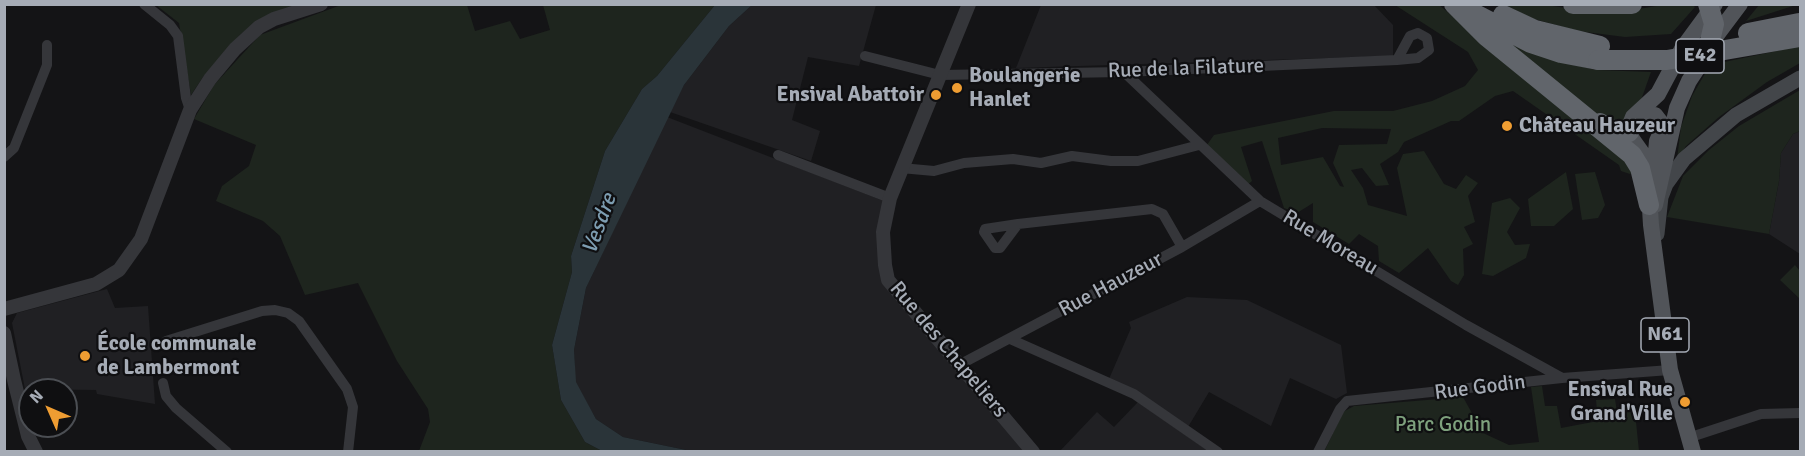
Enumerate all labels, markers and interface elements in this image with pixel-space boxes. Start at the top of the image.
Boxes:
road number: E42 [1676,39,1724,73]
street label: Rue de la Filature [1107,54,1265,84]
place label: Boulangerie Hanlet [969,63,1080,113]
marker: Boulangerie Hanlet [950,81,964,95]
place label: Ensival Abattoir [777,82,924,108]
marker: Ensival Abattoir [929,88,943,102]
place label: Château Hauzeur [1519,113,1675,139]
marker: Château Hauzeur [1500,119,1514,133]
water label: Vesdre [577,190,623,258]
street label: Rue Moreau [1278,205,1382,281]
street label: Rue Hauzeur [1055,247,1167,323]
street label: Rue des Chapeliers [884,277,1012,423]
road number: N61 [1641,318,1689,352]
place label: École communale de Lambermont [97,331,256,381]
marker: École communale de Lambermont [78,349,92,363]
street label: Rue Godin [1433,370,1527,406]
place label: Ensival Rue Grand'Ville [1568,377,1673,427]
north arrow [18,378,78,438]
text: N [26,386,48,408]
marker: Ensival Rue Grand'Ville [1678,395,1692,409]
park label: Parc Godin [1395,412,1491,438]

